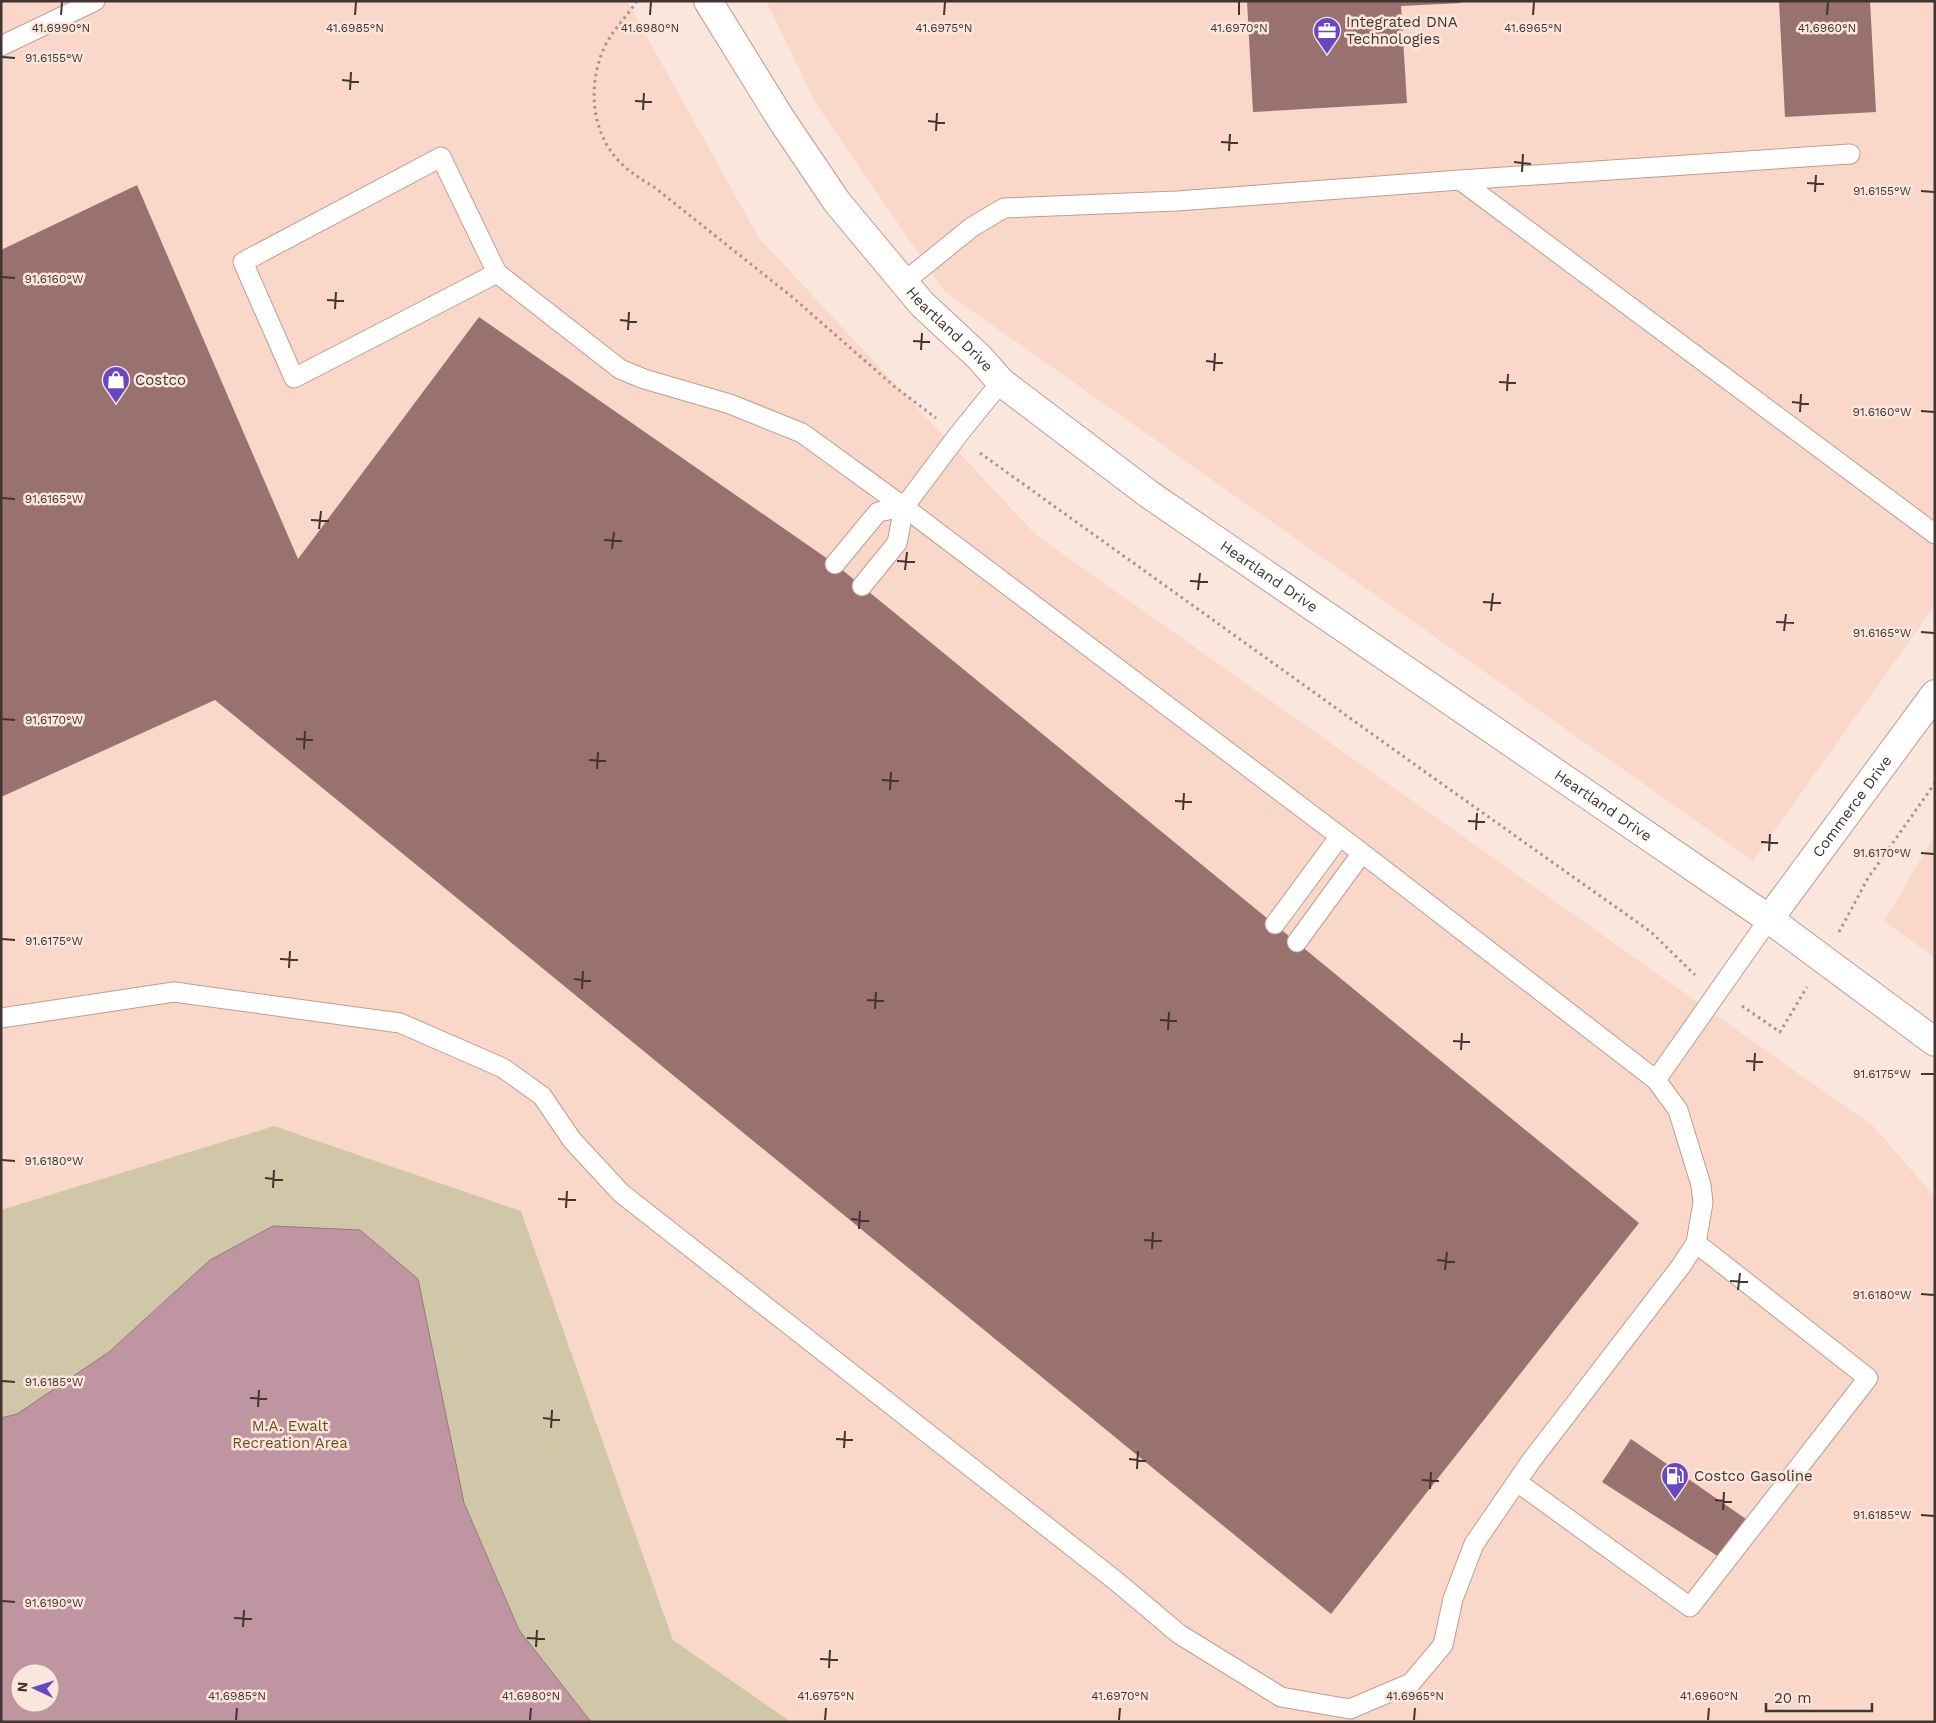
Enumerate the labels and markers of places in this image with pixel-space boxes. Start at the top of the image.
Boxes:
place label: Integrated DNA Technologies [1346,13,1458,48]
office icon: Integrated DNA Technologies [1312,16,1342,55]
shop icon: Costco [101,365,131,404]
place label: Costco [135,371,186,389]
fuel station icon: Costco Gasoline [1660,1461,1690,1500]
place label: Costco Gasoline [1694,1467,1813,1485]

